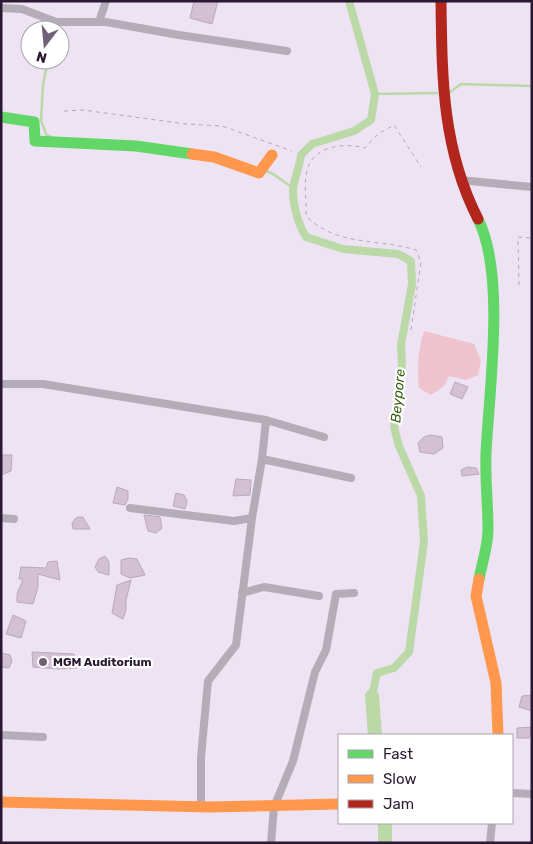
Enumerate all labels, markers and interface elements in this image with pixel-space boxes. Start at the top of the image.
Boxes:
north arrow [20,20,70,70]
text: N [34,47,49,67]
water label: Beypore [387,368,409,424]
place label: MGM Auditorium [53,655,152,669]
marker: MGM Auditorium [37,656,49,668]
legend [338,734,513,824]
text: Fast [383,745,413,763]
text: Slow [383,770,416,788]
text: Jam [383,795,414,813]

